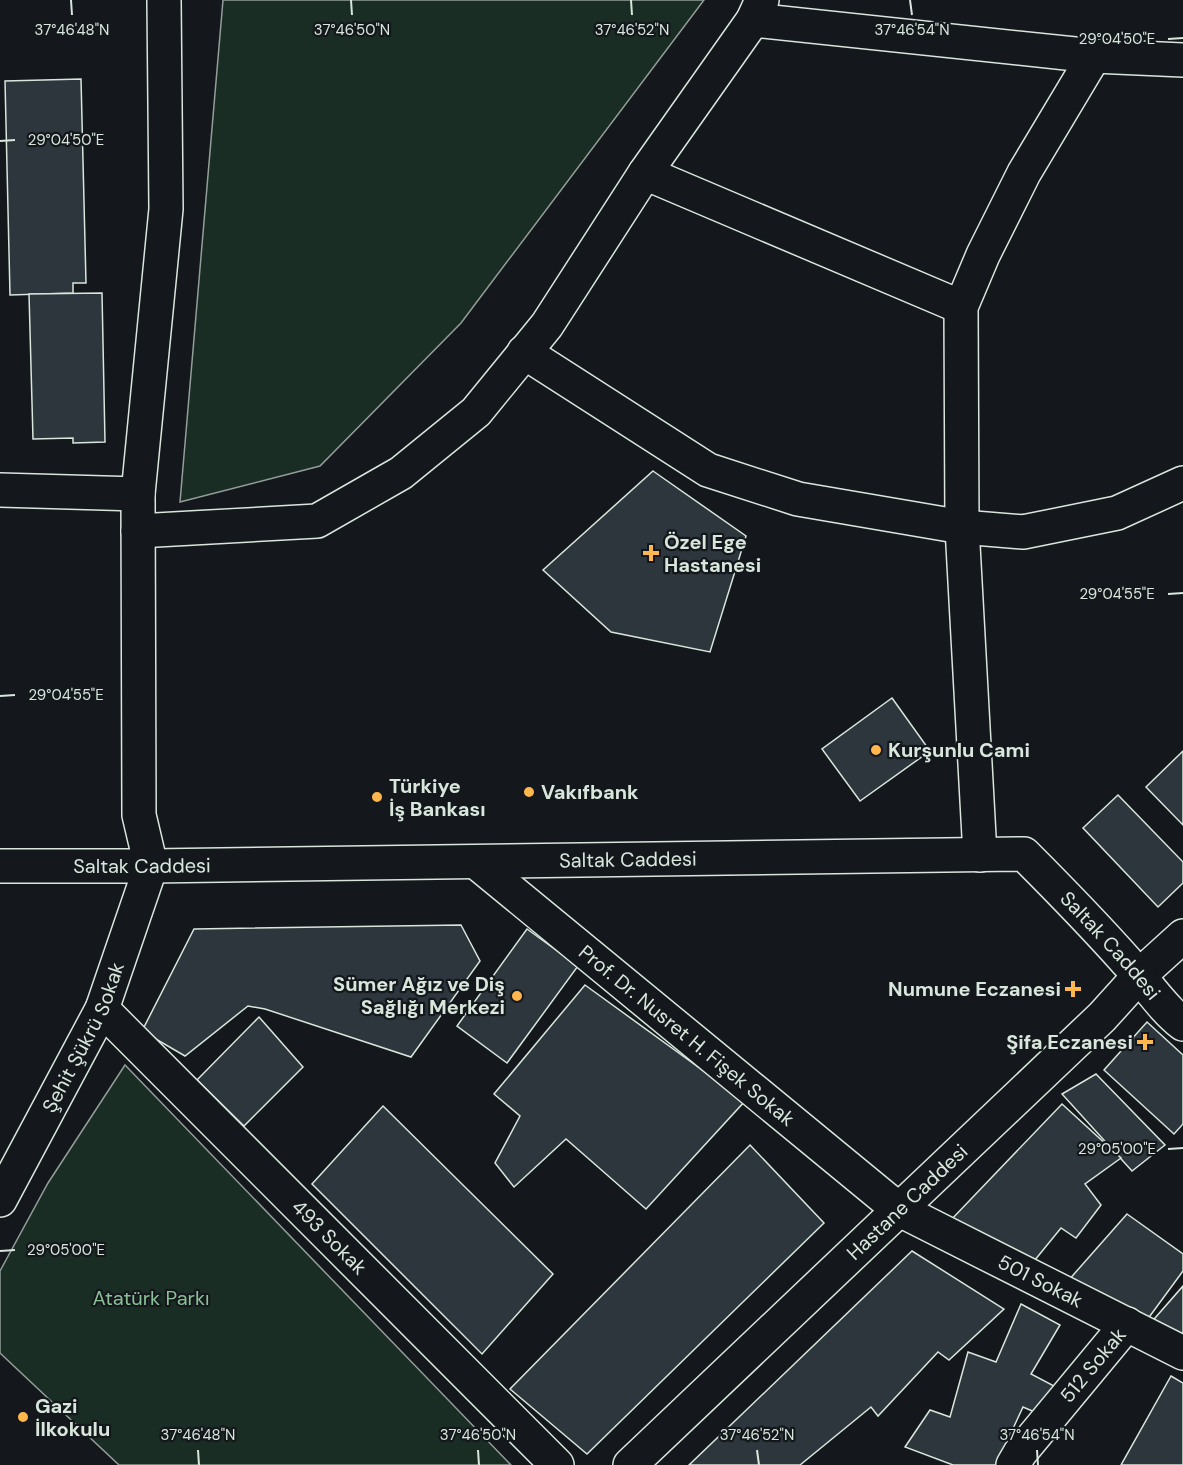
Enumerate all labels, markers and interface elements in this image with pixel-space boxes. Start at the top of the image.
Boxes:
text: 37°46'48"N [35,20,109,40]
text: 37°46'50"N [314,20,390,40]
text: 37°46'52"N [595,20,669,40]
text: 37°46'54"N [874,20,950,40]
text: 29°04'50"E [1079,29,1155,49]
text: 29°04'50"E [28,130,104,150]
place label: Özel Ege Hastanesi [664,529,761,578]
marker: Özel Ege Hastanesi [642,544,660,562]
text: 29°04'55"E [1079,584,1155,604]
text: 29°04'55"E [28,685,104,705]
place label: Kurşunlu Cami [888,737,1030,763]
marker: Kurşunlu Cami [869,743,883,757]
place label: Türkiye İş Bankası [389,773,485,822]
place label: Vakıfbank [541,779,639,805]
marker: Vakıfbank [522,785,536,799]
marker: Türkiye İş Bankası [370,790,384,804]
street label: Saltak Caddesi [559,845,697,873]
street label: Saltak Caddesi [73,852,211,879]
street label: Saltak Caddesi [1055,886,1166,1005]
street label: Prof. Dr. Nusret H. Fişek Sokak [574,939,800,1132]
street label: Şehit Şükrü Sokak [36,959,130,1117]
place label: Sümer Ağız ve Diş Sağlığı Merkezi [333,971,505,1020]
place label: Numune Eczanesi [888,976,1061,1002]
marker: Numune Eczanesi [1066,982,1080,996]
marker: Sümer Ağız ve Diş Sağlığı Merkezi [510,989,524,1003]
place label: Şifa Eczanesi [1006,1029,1133,1055]
marker: Şifa Eczanesi [1138,1035,1152,1049]
street label: Hastane Caddesi [841,1138,973,1266]
text: 29°05'00"E [1078,1139,1156,1159]
street label: 493 Sokak [286,1194,373,1280]
text: 29°05'00"E [27,1240,105,1260]
street label: 501 Sokak [994,1249,1087,1313]
park label: Atatürk Parkı [93,1285,209,1311]
street label: 512 Sokak [1054,1322,1132,1408]
place label: Gazi İlkokulu [35,1393,110,1442]
marker: Gazi İlkokulu [16,1410,30,1424]
text: 37°46'48"N [161,1425,235,1445]
text: 37°46'50"N [440,1425,516,1445]
text: 37°46'52"N [720,1425,794,1445]
text: 37°46'54"N [999,1425,1075,1445]

